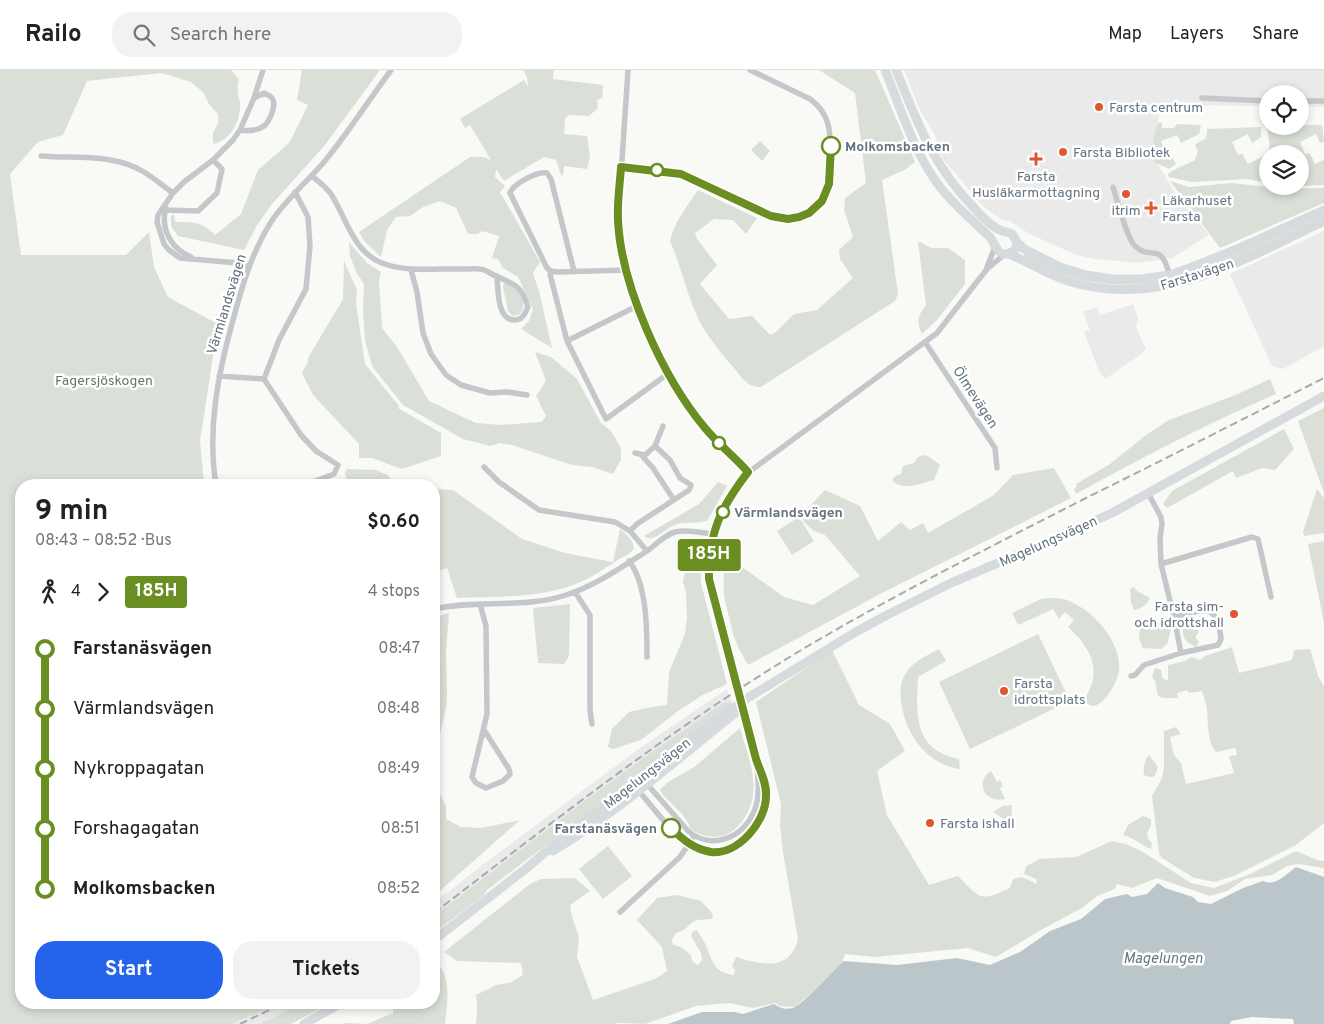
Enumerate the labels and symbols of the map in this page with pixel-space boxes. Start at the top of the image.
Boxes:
place label: Farsta centrum [1109,100,1203,117]
marker: Farsta centrum [1093,101,1105,113]
marker: Molkomsbacken [821,136,841,156]
place label: Molkomsbacken [845,139,950,156]
place label: Farsta Bibliotek [1073,145,1170,162]
marker: Farsta Bibliotek [1057,146,1069,158]
marker: Farsta Husläkarmottagning [1029,152,1043,166]
unlabelled marker [650,163,664,177]
place label: Farsta Husläkarmottagning [972,169,1100,202]
marker: itrim [1120,188,1132,200]
place label: Läkarhuset Farsta [1162,193,1232,226]
marker: Läkarhuset Farsta [1144,201,1158,215]
place label: itrim [1111,203,1141,220]
street label: Värmlandsvägen [204,252,251,357]
street label: Farstavägen [1159,256,1236,295]
street label: Ölmevägen [948,363,1002,432]
park label: Fagersjöskogen [55,373,153,390]
unlabelled marker [712,436,726,450]
marker: Värmlandsvägen [716,505,730,519]
place label: Värmlandsvägen [734,505,843,522]
street label: Magelungsvägen [997,513,1100,572]
line badge: 185H [674,539,744,571]
place label: Farsta sim- och idrottshall [1134,599,1224,632]
marker: Farsta sim- och idrottshall [1228,608,1240,620]
place label: Farsta idrottsplats [1014,676,1085,709]
marker: Farsta idrottsplats [998,685,1010,697]
street label: Magelungsvägen [601,735,695,813]
place label: Farsta ishall [940,816,1015,833]
marker: Farsta ishall [924,817,936,829]
marker: Farstanäsvägen [661,818,681,838]
place label: Farstanäsvägen [554,821,657,838]
water label: Magelungen [1123,950,1203,969]

